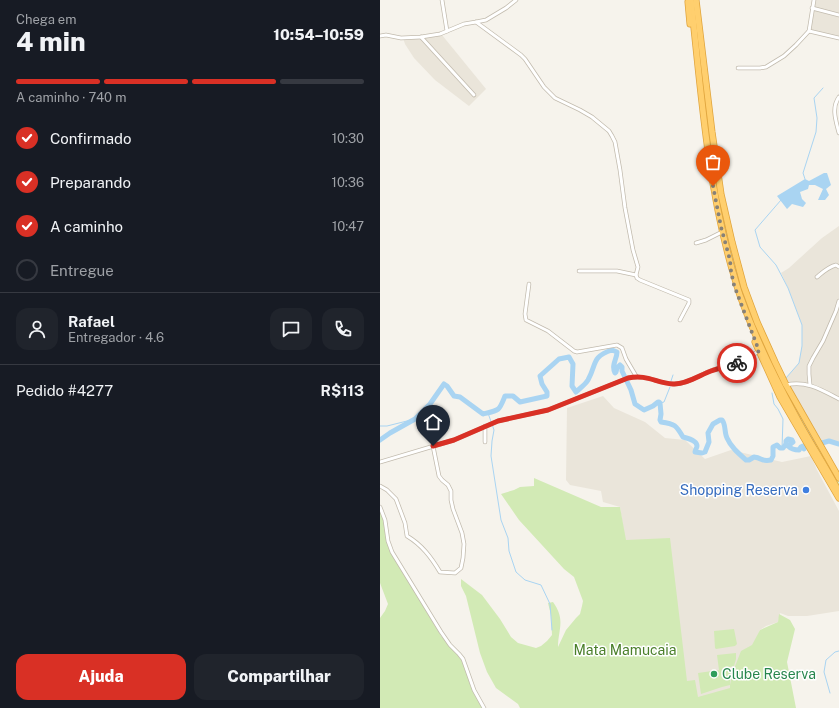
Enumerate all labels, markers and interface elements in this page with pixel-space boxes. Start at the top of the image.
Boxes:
text: Chega em [16,12,76,27]
text: 4 min [16,26,86,57]
text: 10:54–10:59 [273,26,364,43]
text: A caminho · 740 m [16,90,126,105]
icon: check [16,127,38,149]
text: Confirmado [50,130,131,147]
text: 10:30 [332,131,364,146]
pin [696,145,730,186]
icon: bag [702,151,724,173]
icon: check [16,171,38,193]
text: Preparando [50,174,131,191]
text: 10:36 [332,175,364,190]
icon: check [16,215,38,237]
text: A caminho [50,218,123,235]
text: 10:47 [332,219,364,234]
text: Entregue [50,262,114,279]
button: person [16,308,58,350]
button: chat [270,308,312,350]
button: phone [322,308,364,350]
text: Rafael [68,313,115,330]
text: Entregador · 4.6 [68,330,164,345]
courier [717,343,757,383]
icon: bike [726,352,748,374]
text: Pedido #4277 [16,382,113,399]
text: R$113 [321,382,364,399]
pin [416,405,450,446]
icon: home [422,411,444,433]
place label: Shopping Reserva [680,482,798,498]
marker: Shopping Reserva [801,485,811,495]
park label: Mata Mamucaia [573,642,677,658]
button: Ajuda [16,654,186,700]
button: Compartilhar [194,654,364,700]
place label: Clube Reserva [722,666,816,682]
marker: Clube Reserva [709,669,719,679]

